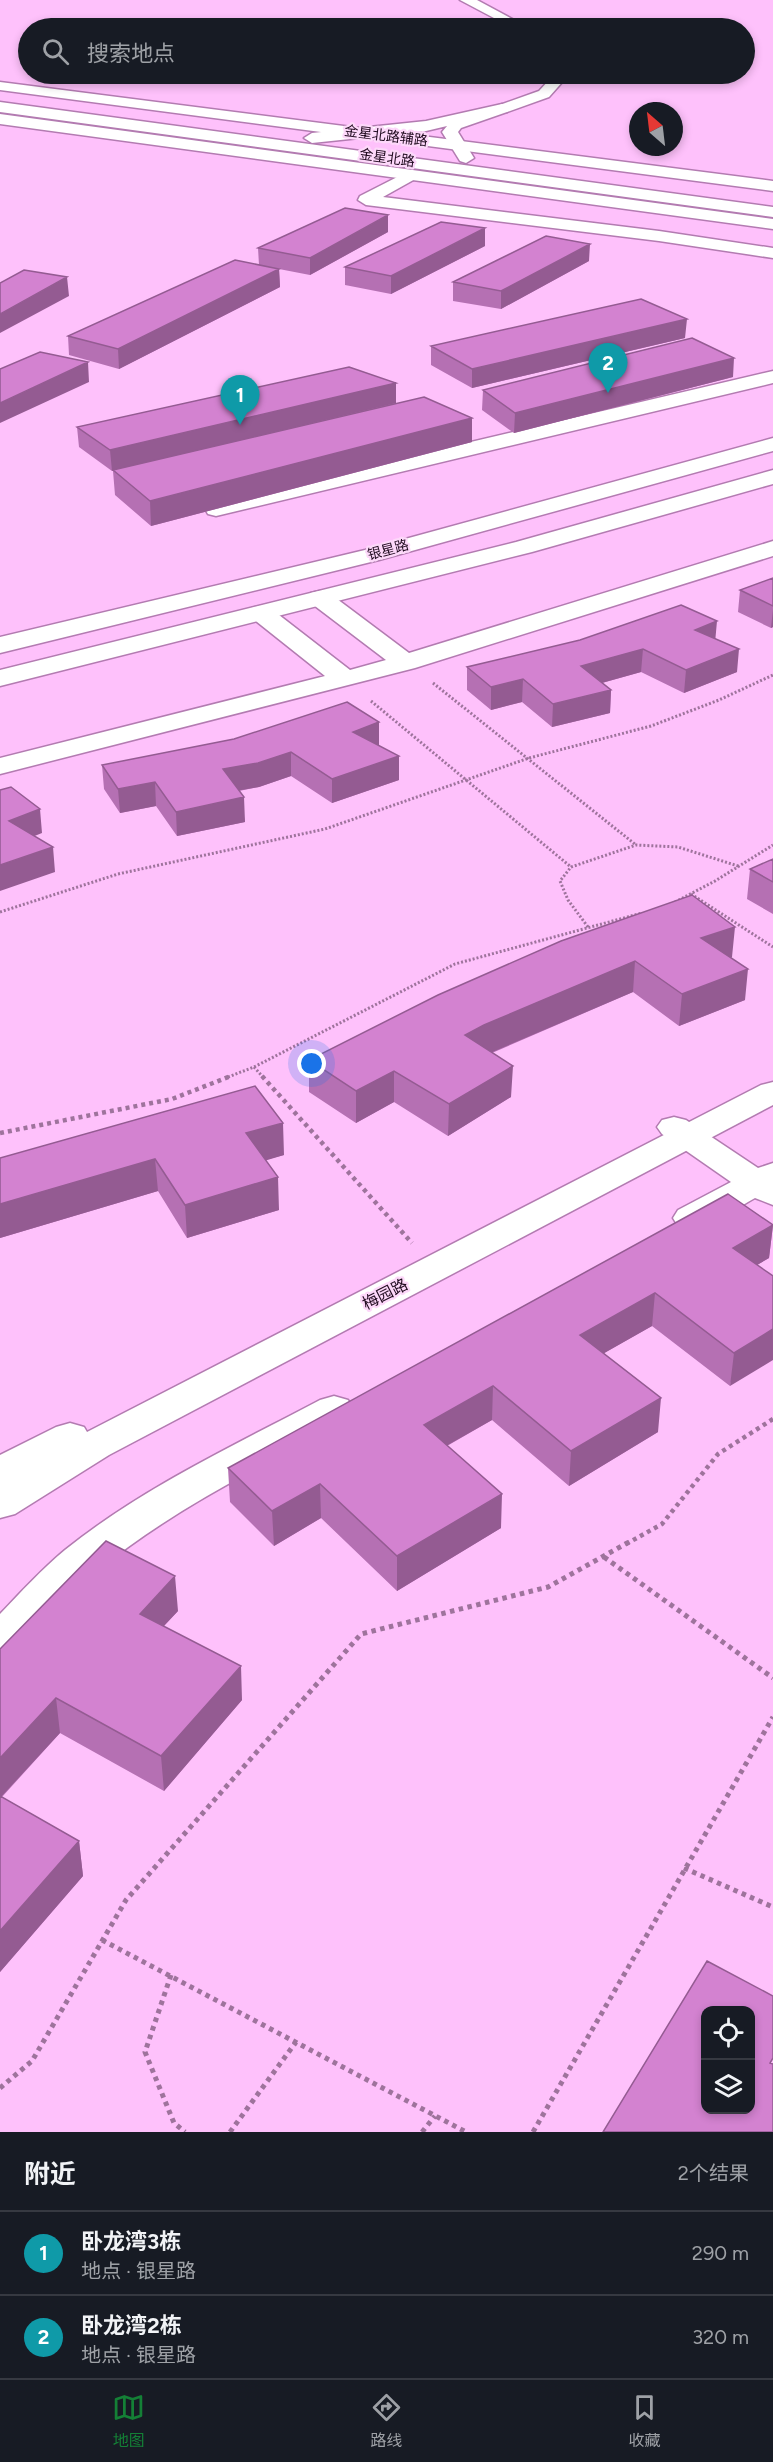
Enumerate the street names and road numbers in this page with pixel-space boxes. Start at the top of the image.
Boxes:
street label: 金星北路辅路 [343,122,429,150]
street label: 金星北路 [358,146,416,170]
street label: 银星路 [366,536,410,564]
street label: 梅园路 [359,1275,411,1313]

